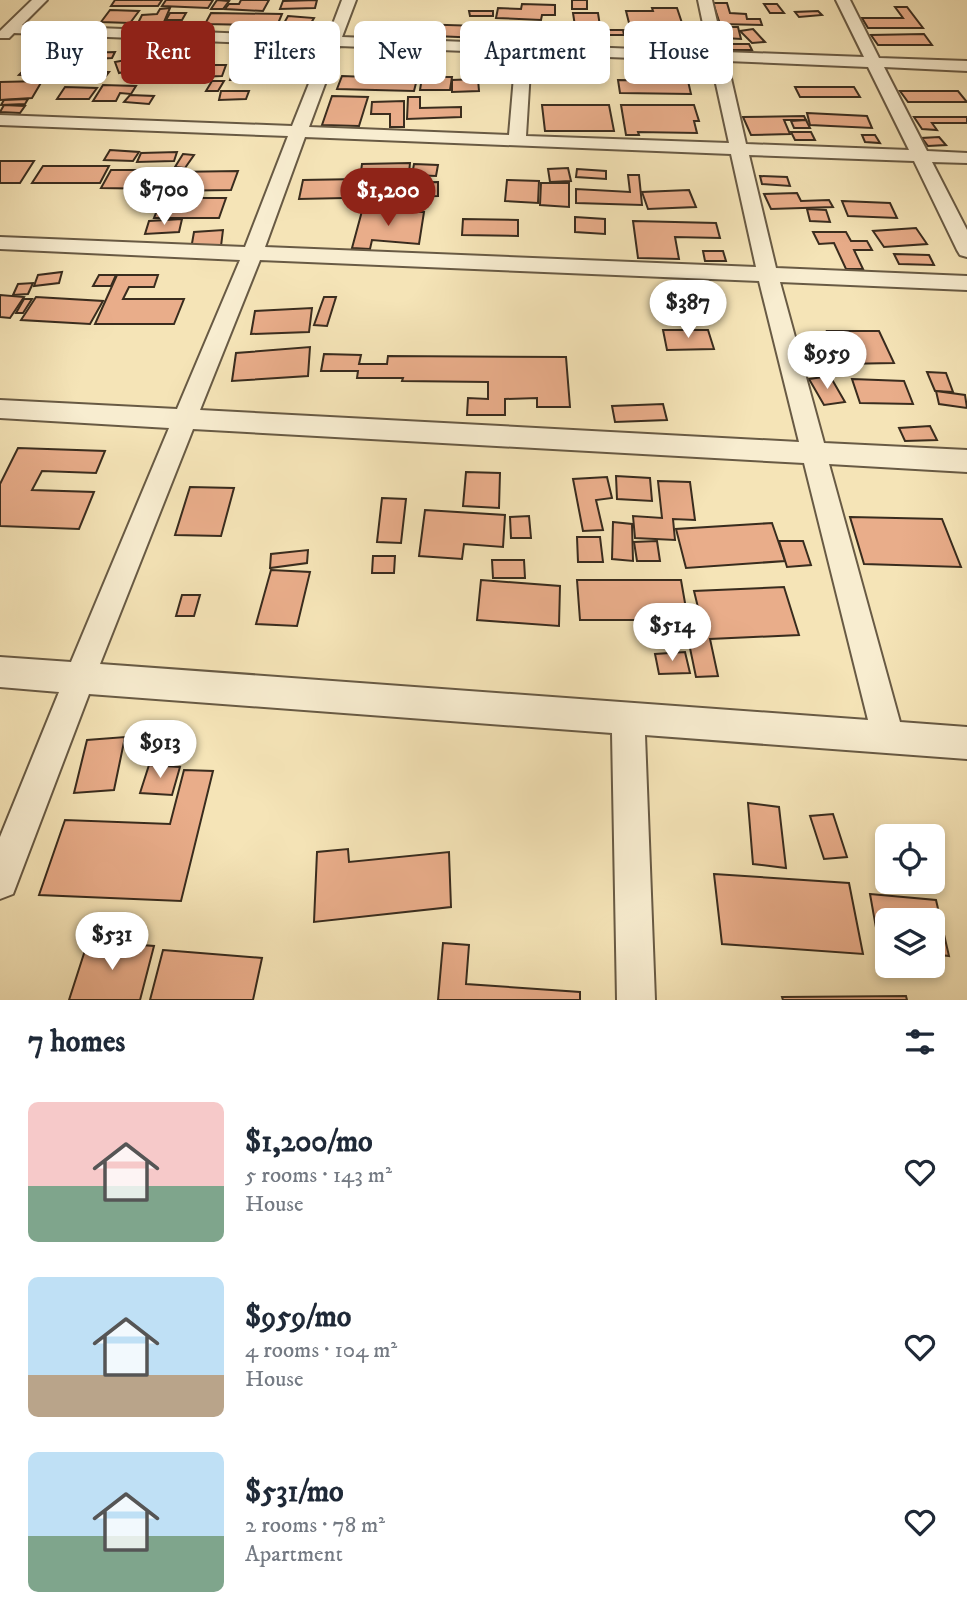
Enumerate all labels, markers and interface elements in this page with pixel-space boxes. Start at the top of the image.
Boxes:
chip: Buy [21,21,107,84]
chip: Rent [121,21,215,84]
chip: Filters [229,21,340,84]
chip: New [354,21,446,84]
chip: Apartment [460,21,610,84]
chip: House [624,21,733,84]
pin: $700 [123,168,205,227]
pin: $1,200 [331,168,445,228]
text: $700 [139,175,189,204]
text: $1,200 [356,176,420,205]
pin: $387 [647,280,729,340]
text: $387 [666,288,710,317]
pin: $959 [786,332,868,391]
text: $959 [804,339,850,368]
pin: $514 [631,604,713,663]
text: $514 [649,611,695,640]
pin: $913 [119,720,201,780]
text: $913 [140,728,180,757]
map controls [875,824,945,978]
button: locate [875,824,945,894]
button: layers [875,908,945,978]
pin: $531 [71,912,153,972]
text: $531 [91,920,133,949]
icon: filters [901,1023,939,1061]
text: 7 homes [28,1024,125,1061]
text: $1,200/mo [245,1124,373,1161]
icon: home [84,1130,168,1214]
icon: heart [901,1153,939,1191]
text: 5 rooms · 143 m² [245,1161,392,1190]
text: House [245,1190,303,1219]
text: $959/mo [245,1299,351,1336]
icon: home [84,1305,168,1389]
icon: heart [901,1328,939,1366]
text: 4 rooms · 104 m² [245,1336,397,1365]
text: House [245,1365,303,1394]
text: $531/mo [245,1474,344,1511]
icon: home [84,1480,168,1564]
icon: heart [901,1503,939,1541]
text: 2 rooms · 78 m² [245,1511,385,1540]
text: Apartment [245,1540,343,1569]

